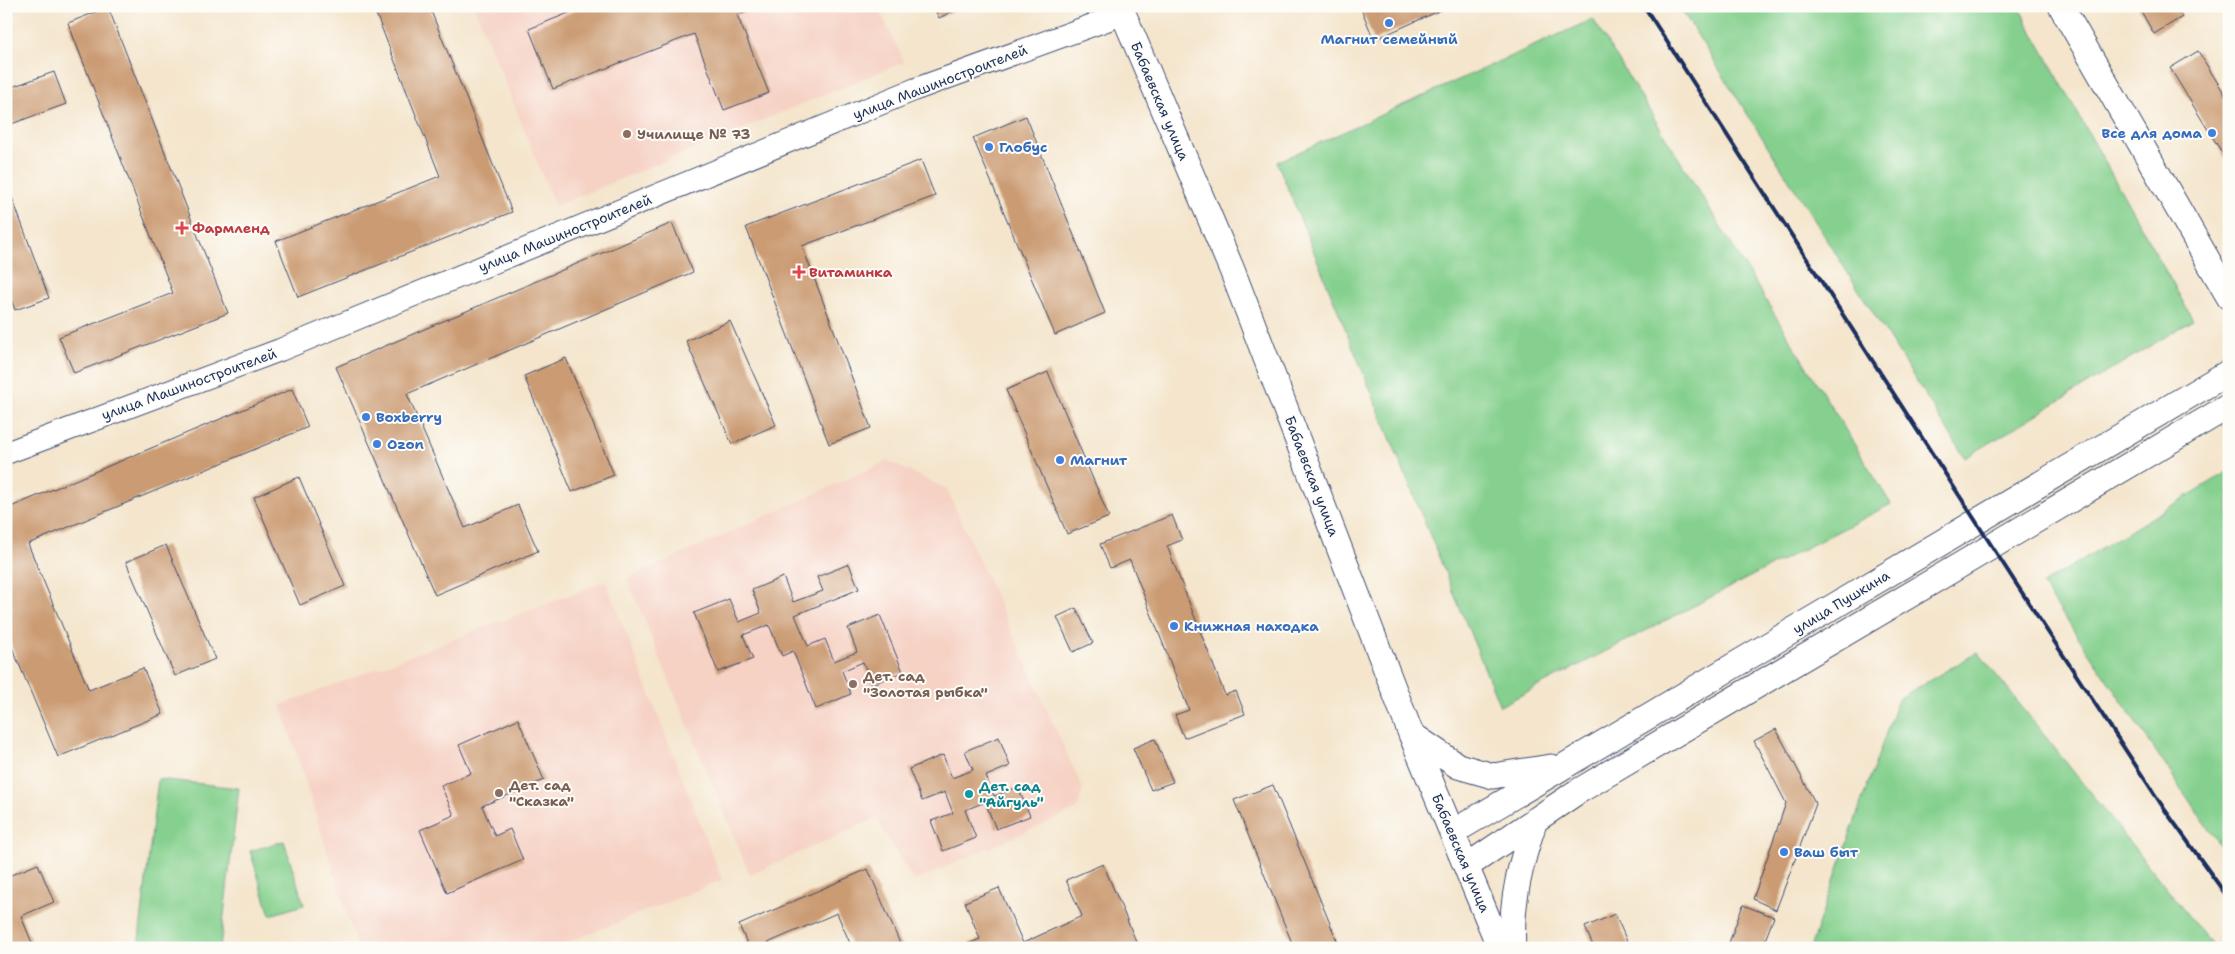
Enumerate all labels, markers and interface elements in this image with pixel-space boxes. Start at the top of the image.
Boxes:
marker: Магнит семейный [1383,17,1395,29]
place label: Магнит семейный [1320,30,1458,48]
street label: Бабаевская улица [1127,39,1193,163]
street label: улица Машиностроителей [850,40,1030,124]
place label: Все для дома [2102,124,2202,142]
place label: Училище № 73 [637,125,751,143]
marker: Все для дома [2206,127,2218,139]
marker: Училище № 73 [621,128,633,140]
place label: Глобус [999,138,1047,156]
marker: Глобус [983,141,995,153]
street label: улица Машиностроителей [476,190,654,276]
place label: Фармленд [192,219,270,237]
marker: Фармленд [176,222,188,234]
place label: Витаминка [809,263,893,281]
marker: Витаминка [793,266,805,278]
street label: улица Машиностроителей [99,344,279,424]
place label: Boxberry [376,408,442,426]
marker: Boxberry [360,411,372,423]
street label: Бабаевская улица [1281,413,1343,539]
place label: Ozon [387,435,424,453]
marker: Ozon [371,438,383,450]
place label: Магнит [1070,451,1128,469]
marker: Магнит [1054,454,1066,466]
street label: улица Пушкина [1789,566,1893,638]
place label: Книжная находка [1184,617,1319,635]
marker: Книжная находка [1168,620,1180,632]
place label: Дет. сад "Золотая рыбка" [863,667,988,701]
marker: Дет. сад "Золотая рыбка" [847,678,859,690]
place label: Дет. сад "Сказка" [509,776,574,810]
place label: Дет. сад "Айгуль" [979,777,1044,811]
marker: Дет. сад "Сказка" [493,787,505,799]
marker: Дет. сад "Айгуль" [963,788,975,800]
street label: Бабаевская улица [1428,791,1494,915]
place label: Ваш быт [1794,843,1859,861]
marker: Ваш быт [1778,846,1790,858]

